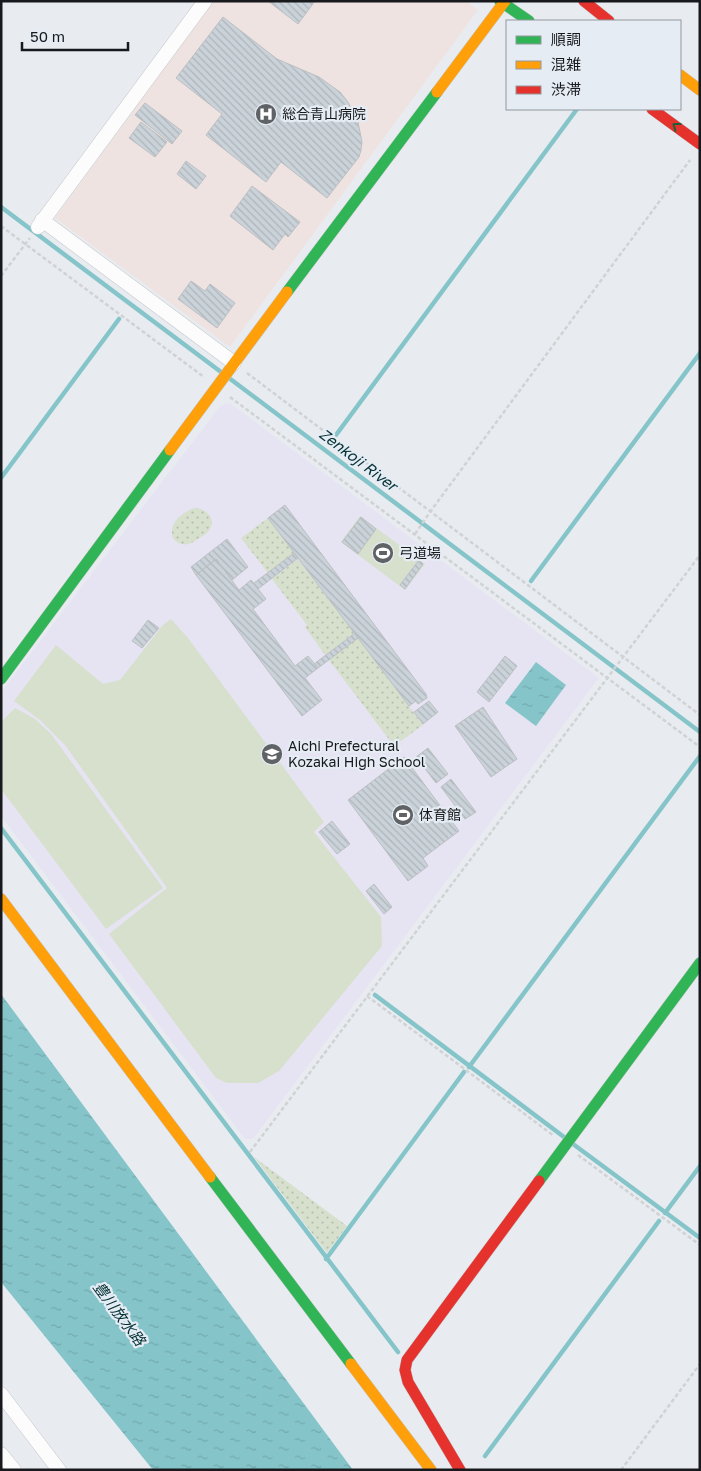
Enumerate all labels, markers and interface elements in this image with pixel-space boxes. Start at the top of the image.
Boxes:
scale bar [22,20,129,52]
legend [506,20,681,110]
text: 50 m [30,27,65,45]
text: 順調 [551,30,581,48]
text: 混雑 [551,55,581,73]
text: 渋滞 [551,80,581,98]
hospital icon: 総合青山病院 [254,102,278,126]
place label: 総合青山病院 [282,105,366,122]
one-way arrow [673,124,682,132]
water label: Zenkoji River [316,424,403,496]
sports icon: 弓道場 [371,541,395,565]
place label: 弓道場 [399,544,441,561]
place label: Aichi Prefectural Kozakai High School [288,737,425,770]
school or university icon: Aichi Prefectural Kozakai High School [260,742,284,766]
sports icon: 体育館 [391,803,415,827]
place label: 体育館 [419,806,461,823]
water label: 豊川放水路 [90,1278,151,1350]

